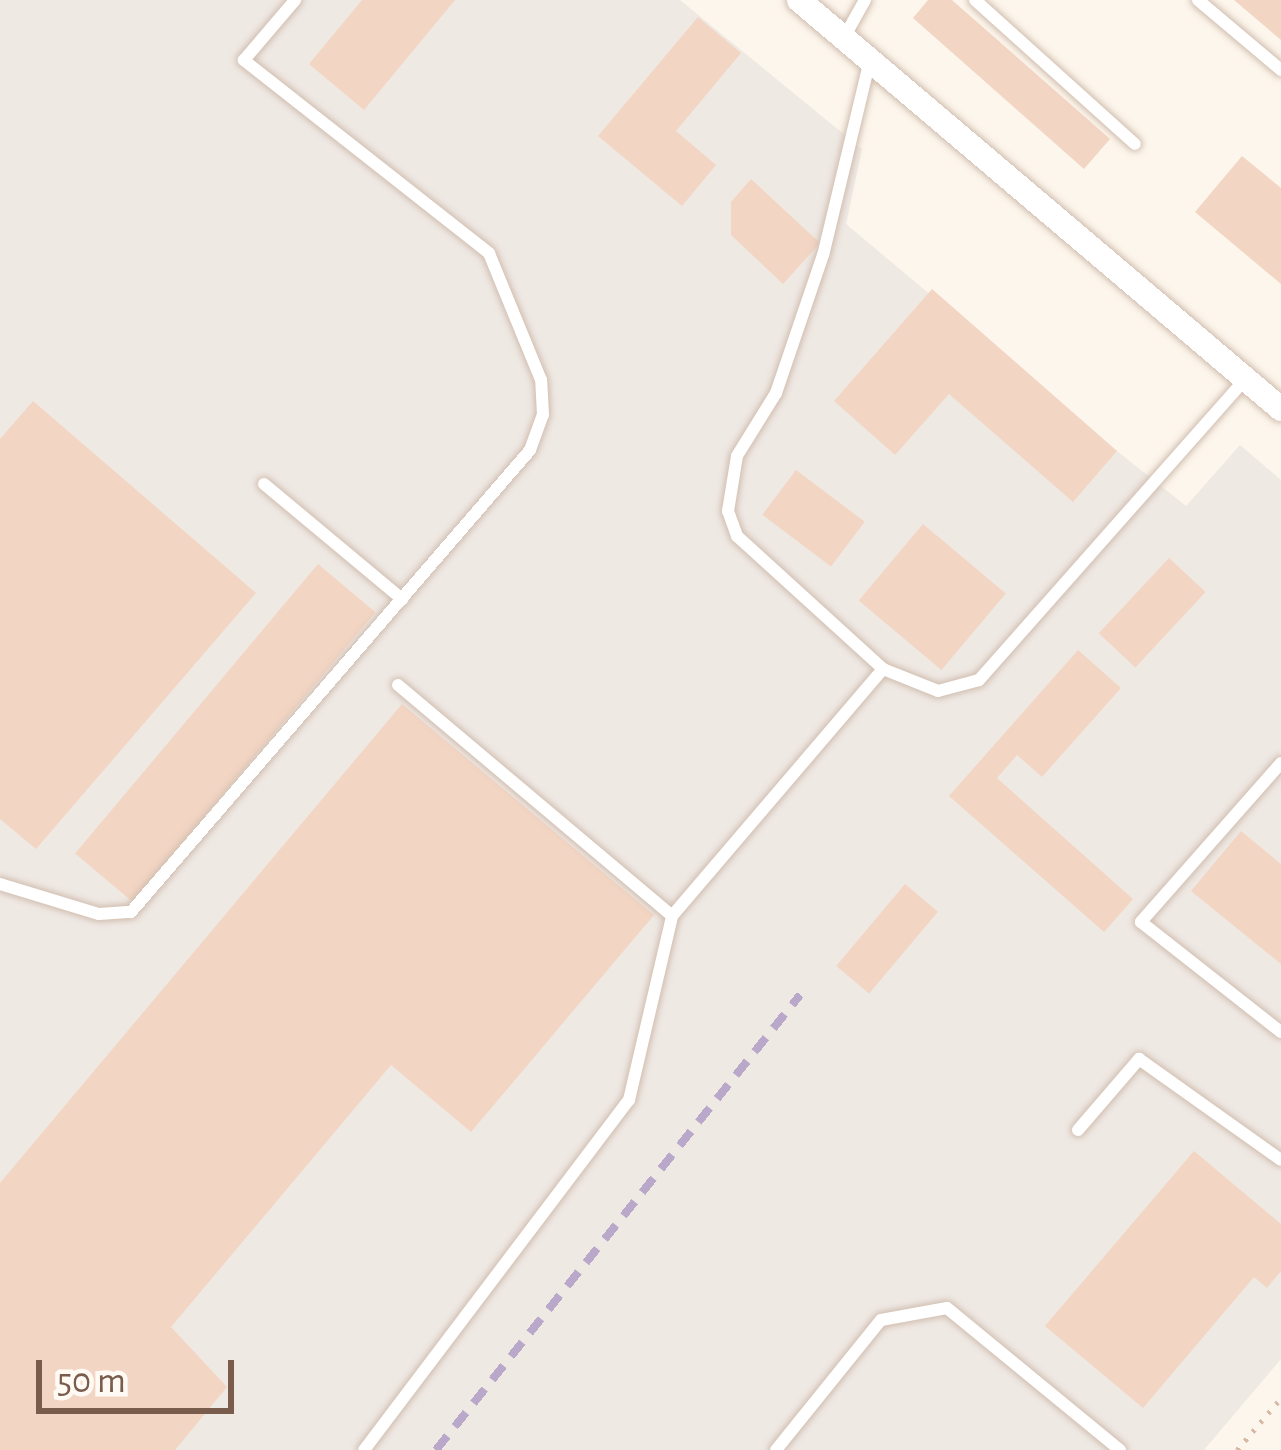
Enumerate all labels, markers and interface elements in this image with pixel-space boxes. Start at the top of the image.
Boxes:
scale bar [42,1336,240,1410]
text: 50 m [57,1363,126,1399]

